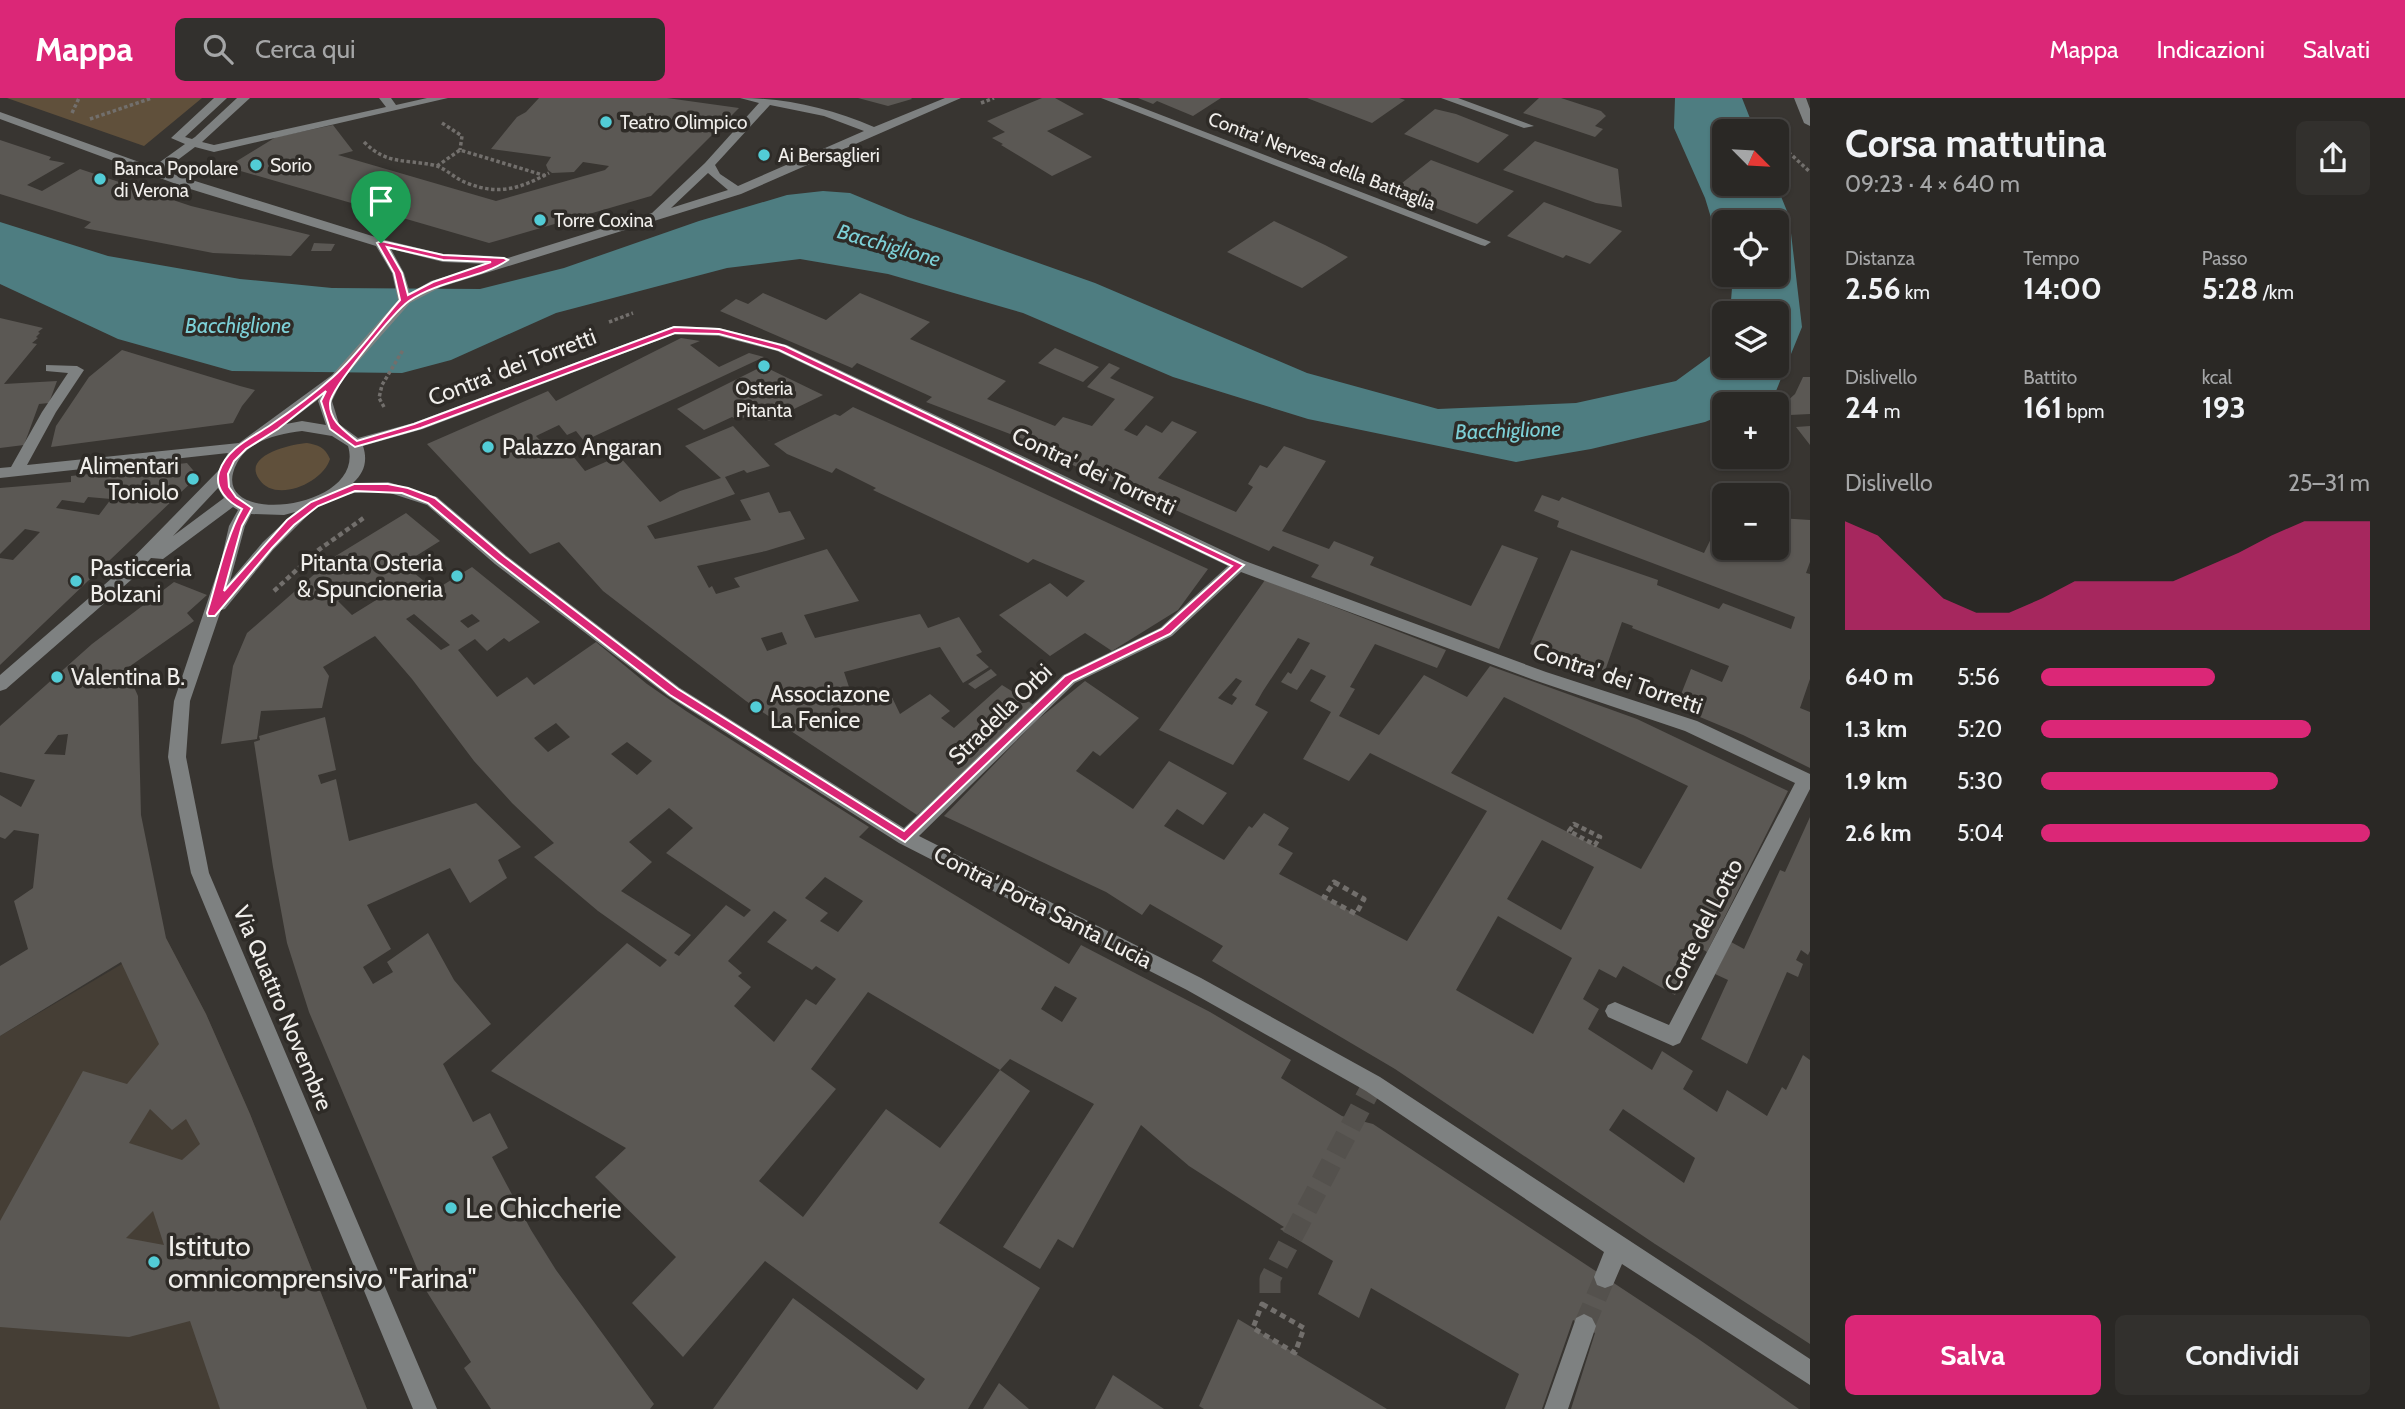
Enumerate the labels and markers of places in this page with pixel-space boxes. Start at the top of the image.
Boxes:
place label: Teatro Olimpico [620,111,747,134]
marker: Teatro Olimpico [598,114,614,130]
place label: Ai Bersaglieri [778,144,880,167]
marker: Ai Bersaglieri [756,147,772,163]
place label: Sorio [270,154,312,177]
place label: Banca Popolare di Verona [114,157,239,202]
marker: Sorio [248,157,264,173]
marker: Banca Popolare di Verona [92,171,108,187]
pin [351,171,411,243]
place label: Torre Coxina [554,209,653,232]
marker: Torre Coxina [532,212,548,228]
marker: Osteria Pitanta [756,358,772,374]
place label: Osteria Pitanta [735,377,793,422]
place label: Palazzo Angaran [502,433,662,461]
marker: Palazzo Angaran [480,439,496,455]
place label: Alimentari Toniolo [79,452,179,506]
marker: Alimentari Toniolo [185,471,201,487]
place label: Pitanta Osteria & Spuncioneria [297,549,443,603]
place label: Pasticceria Bolzani [90,554,192,608]
marker: Pitanta Osteria & Spuncioneria [449,568,465,584]
marker: Pasticceria Bolzani [68,573,84,589]
place label: Valentina B. [71,663,185,691]
marker: Valentina B. [49,669,65,685]
place label: Associazone La Fenice [770,680,890,734]
marker: Associazone La Fenice [748,699,764,715]
place label: Le Chiccherie [465,1191,622,1225]
marker: Le Chiccherie [443,1200,459,1216]
place label: Istituto omnicomprensivo "Farina" [168,1229,477,1295]
marker: Istituto omnicomprensivo "Farina" [146,1254,162,1270]

